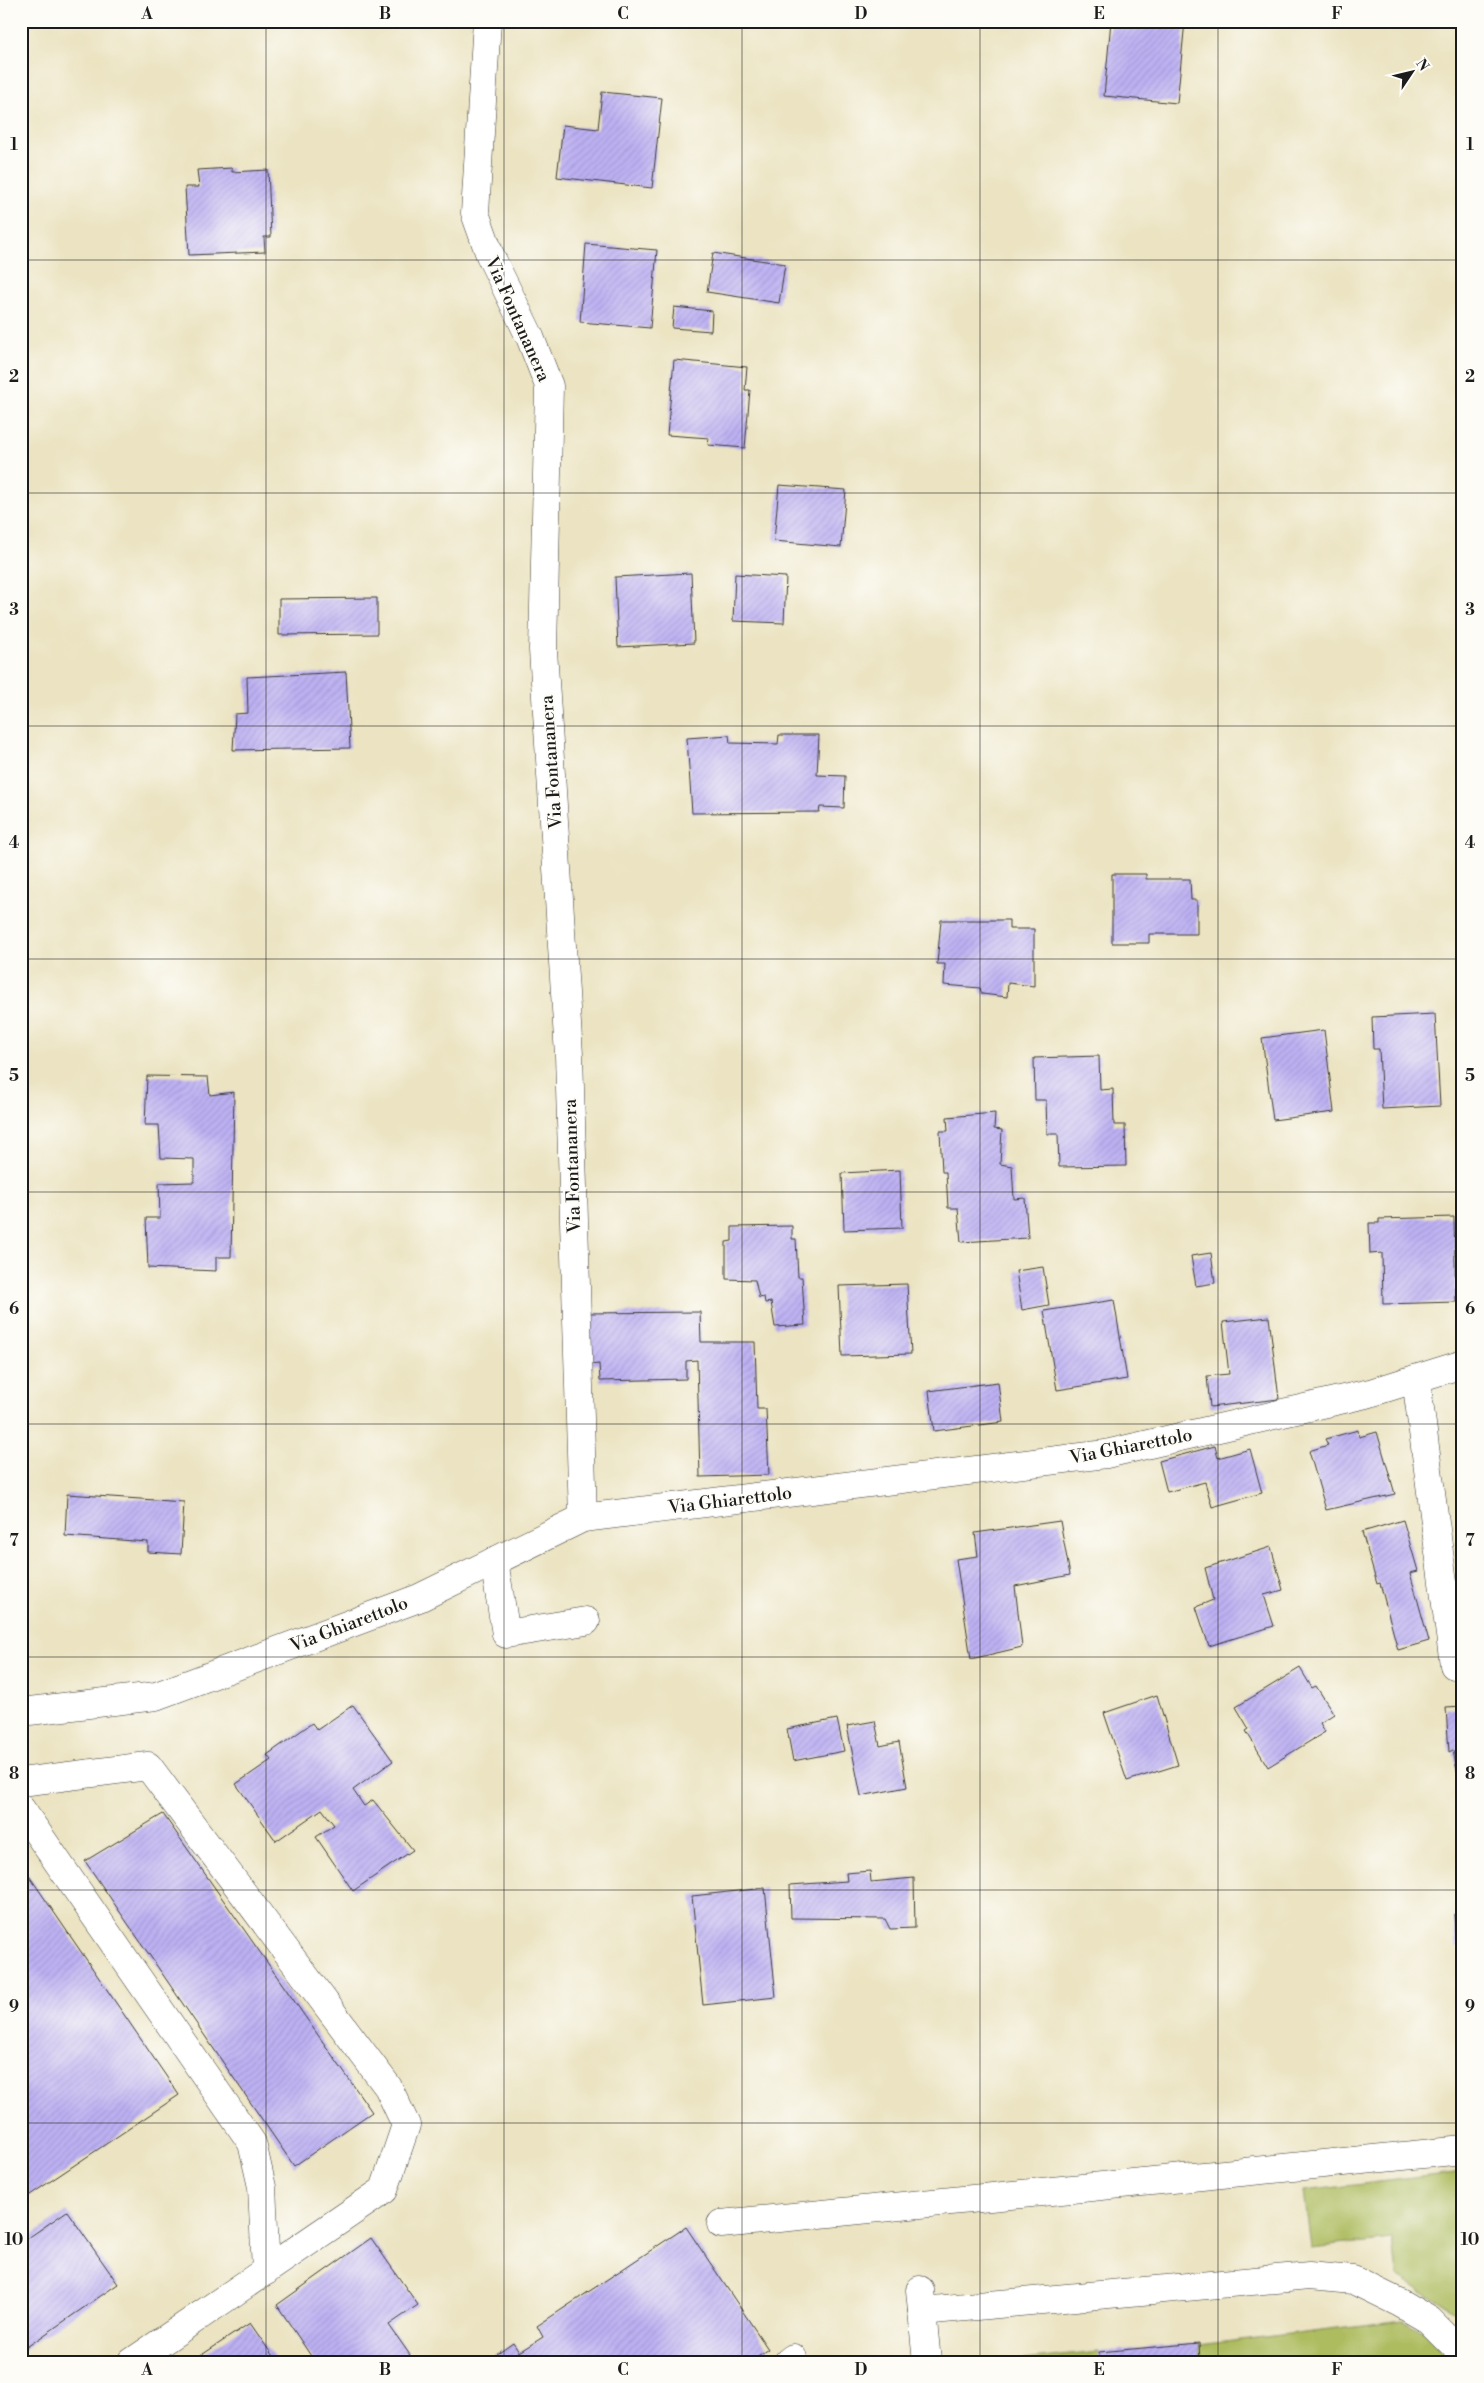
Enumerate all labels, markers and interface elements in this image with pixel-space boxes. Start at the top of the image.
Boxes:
text: A [140,4,153,24]
text: B [379,4,391,24]
text: C [617,4,629,24]
text: D [855,4,868,24]
text: E [1093,4,1105,24]
text: F [1331,4,1343,24]
north arrow [1386,48,1436,98]
text: N [1411,55,1432,75]
text: 1 [10,135,18,155]
text: 1 [1466,135,1474,155]
street label: Via Fontananera [479,252,556,386]
text: 2 [9,367,19,387]
text: 2 [1465,367,1475,387]
text: 3 [9,600,19,620]
text: 3 [1465,600,1475,620]
street label: Via Fontananera [535,693,568,831]
text: 4 [9,833,20,853]
text: 4 [1465,833,1476,853]
text: 5 [9,1066,19,1086]
text: 5 [1465,1066,1475,1086]
street label: Via Fontananera [559,1098,586,1234]
text: 6 [9,1299,19,1319]
text: 6 [1465,1299,1475,1319]
street label: Via Ghiarettolo [1067,1423,1194,1470]
street label: Via Ghiarettolo [666,1481,793,1520]
text: 7 [9,1531,19,1551]
text: 7 [1465,1531,1475,1551]
street label: Via Ghiarettolo [286,1591,411,1658]
text: 8 [9,1764,19,1784]
text: 8 [1465,1764,1475,1784]
text: 9 [9,1997,19,2017]
text: 9 [1465,1997,1475,2017]
text: 10 [5,2230,23,2250]
text: 10 [1461,2230,1479,2250]
text: A [140,2360,153,2380]
text: B [379,2360,391,2380]
text: C [617,2360,629,2380]
text: D [855,2360,868,2380]
text: E [1093,2360,1105,2380]
text: F [1331,2360,1343,2380]

